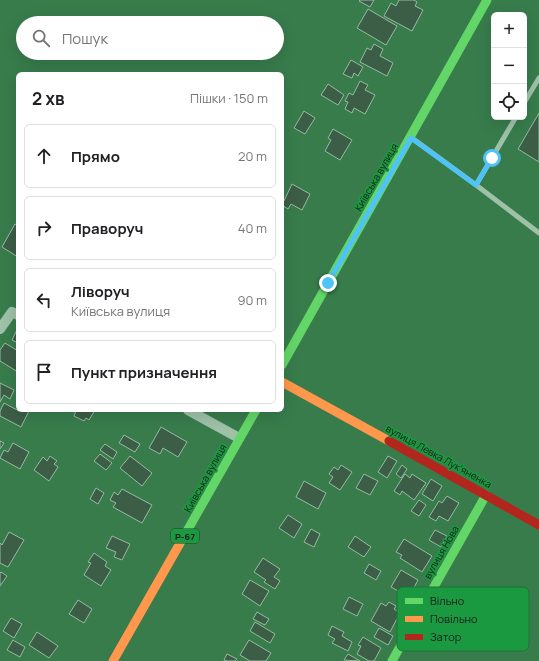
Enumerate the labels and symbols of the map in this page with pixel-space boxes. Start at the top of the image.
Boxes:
street label: Київська вулиця [351,140,401,214]
route start [483,149,501,167]
route end [319,274,337,292]
street label: вулиця Левка Лук'яненка [384,421,494,491]
street label: Київська вулиця [180,441,230,515]
street label: вулиця Нова [420,523,462,581]
road number: Р-67 [171,529,199,543]
legend [397,587,529,651]
text: Вільно [430,593,465,608]
text: Повільно [430,611,478,626]
text: Затор [430,629,462,644]

